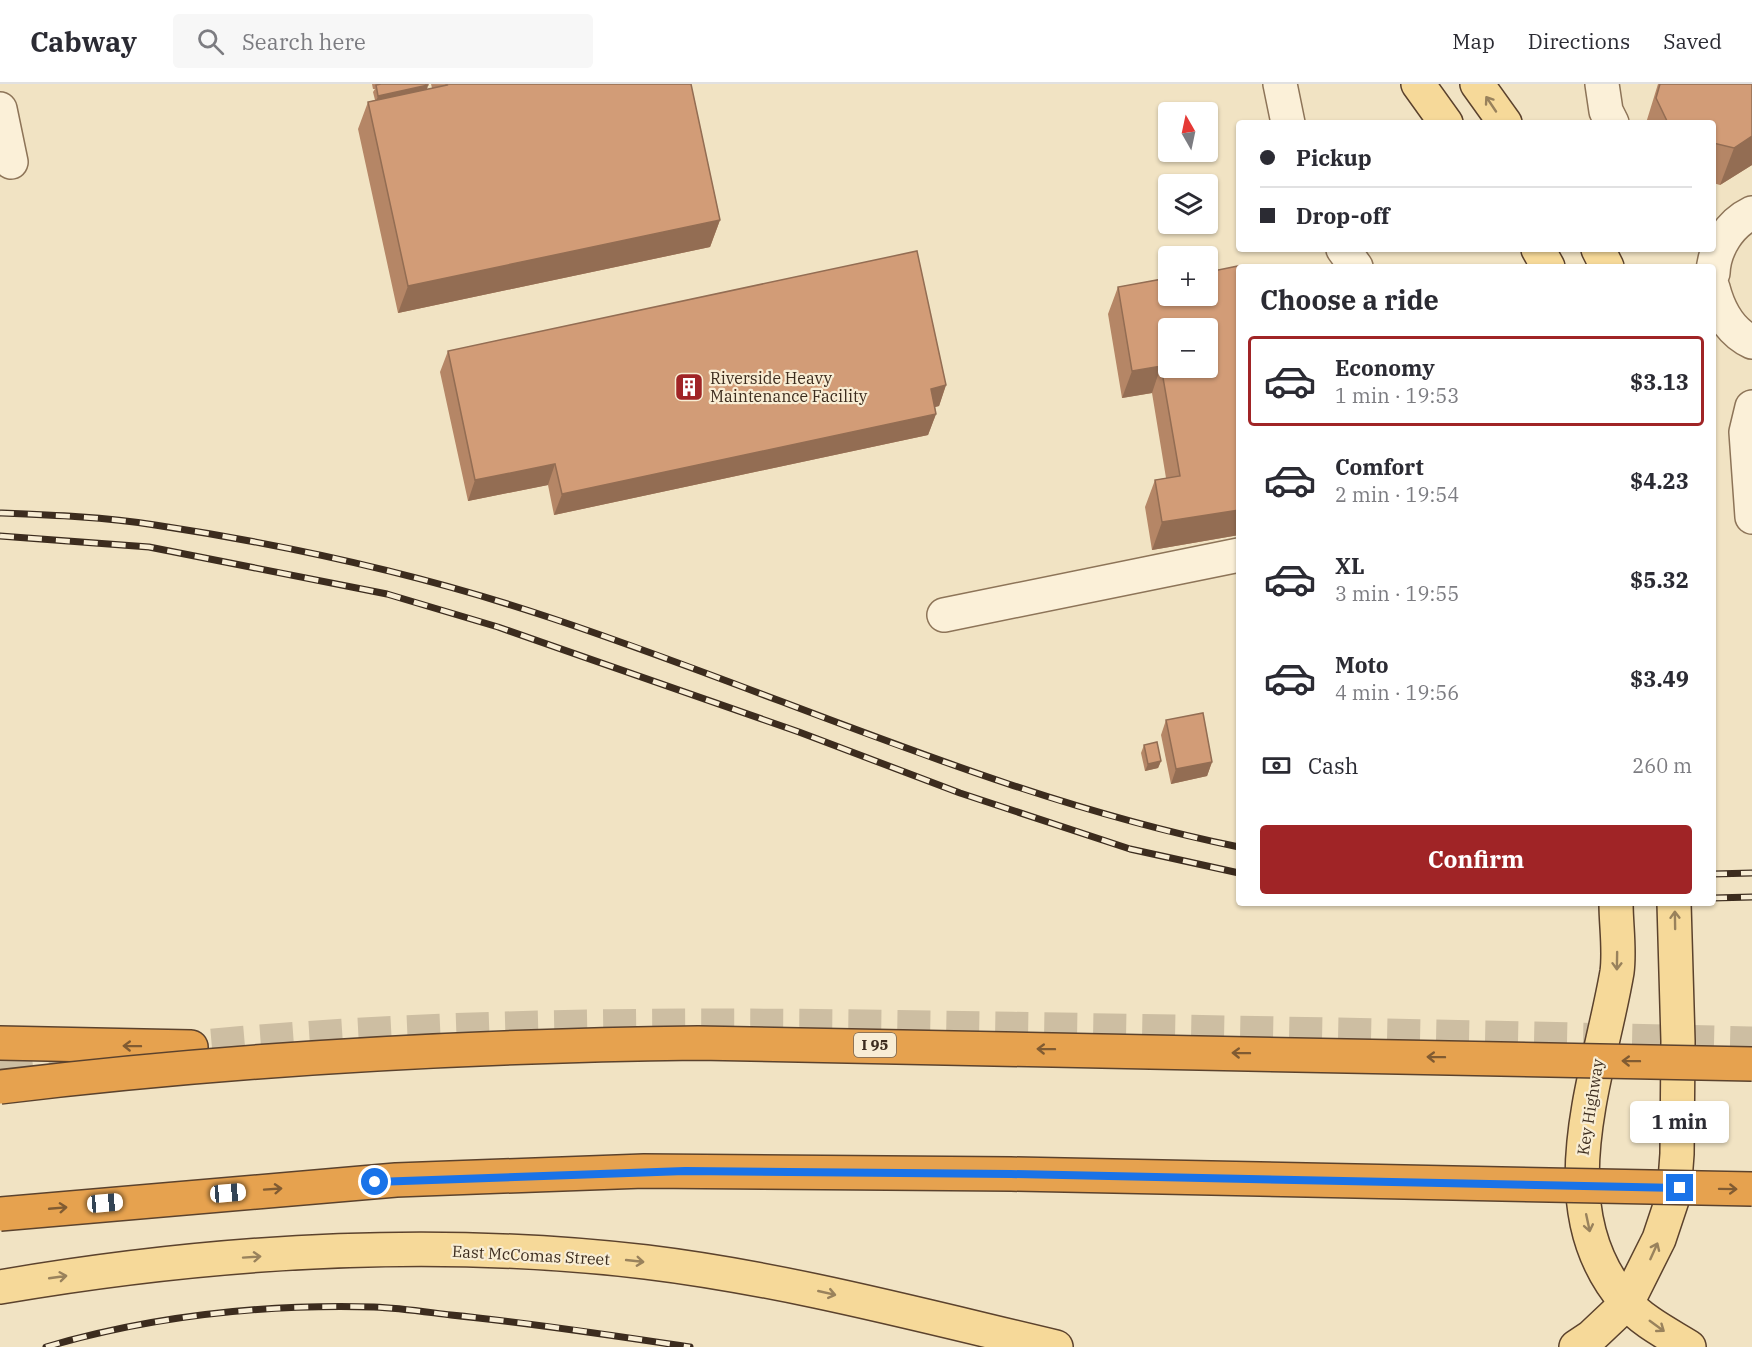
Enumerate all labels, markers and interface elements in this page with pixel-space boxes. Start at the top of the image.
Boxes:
search box [173,14,593,68]
text: Cabway [30,23,137,60]
icon: search [194,25,227,58]
text: Search here [242,27,366,56]
text: Map [1452,27,1495,55]
text: Directions [1528,27,1630,55]
text: Saved [1663,27,1722,55]
one-way arrow [1485,96,1497,112]
north arrow [1158,102,1218,162]
map controls [1158,102,1218,378]
text: Pickup [1296,143,1372,172]
button: layers [1158,174,1218,234]
text: Drop-off [1296,201,1390,230]
button: + [1158,246,1218,306]
text: Choose a ride [1260,282,1439,317]
button: − [1158,318,1218,378]
text: Economy [1335,353,1435,382]
icon: car [1263,354,1317,408]
text: $3.13 [1630,367,1689,396]
place label: Riverside Heavy Maintenance Facility [710,368,868,406]
building icon: Riverside Heavy Maintenance Facility [673,371,705,403]
text: 1 min · 19:53 [1335,382,1459,409]
text: Comfort [1335,452,1424,481]
icon: car [1263,453,1317,507]
text: $4.23 [1630,466,1689,495]
text: 2 min · 19:54 [1335,481,1459,508]
text: XL [1335,551,1365,580]
icon: car [1263,552,1317,606]
text: $5.32 [1630,565,1689,594]
text: 3 min · 19:55 [1335,580,1459,607]
text: Moto [1335,650,1389,679]
icon: car [1263,651,1317,705]
text: $3.49 [1630,664,1689,693]
text: 4 min · 19:56 [1335,679,1459,706]
icon: cash [1260,749,1293,782]
text: Cash [1308,751,1359,780]
text: 260 m [1632,752,1692,779]
button: Confirm [1260,825,1692,894]
one-way arrow [1669,910,1681,930]
one-way arrow [1611,951,1623,971]
road number: I 95 [854,1033,896,1057]
one-way arrow [123,1040,143,1052]
one-way arrow [1036,1043,1056,1054]
one-way arrow [1231,1047,1251,1059]
one-way arrow [1426,1051,1446,1063]
one-way arrow [1621,1055,1641,1067]
street label: Key Highway [1573,1057,1608,1157]
callout: 1 min [1630,1101,1730,1143]
text: 1 min [1652,1108,1708,1135]
route start [361,1168,388,1195]
route end [1666,1174,1693,1201]
car [209,1182,247,1204]
one-way arrow [263,1183,283,1194]
one-way arrow [1717,1183,1737,1195]
car [86,1192,124,1214]
one-way arrow [48,1202,68,1213]
one-way arrow [1583,1213,1594,1232]
street label: East McComas Street [452,1241,611,1269]
one-way arrow [1649,1242,1660,1260]
one-way arrow [241,1251,261,1262]
one-way arrow [625,1256,644,1267]
one-way arrow [47,1272,67,1283]
one-way arrow [818,1288,837,1300]
one-way arrow [1649,1320,1665,1332]

